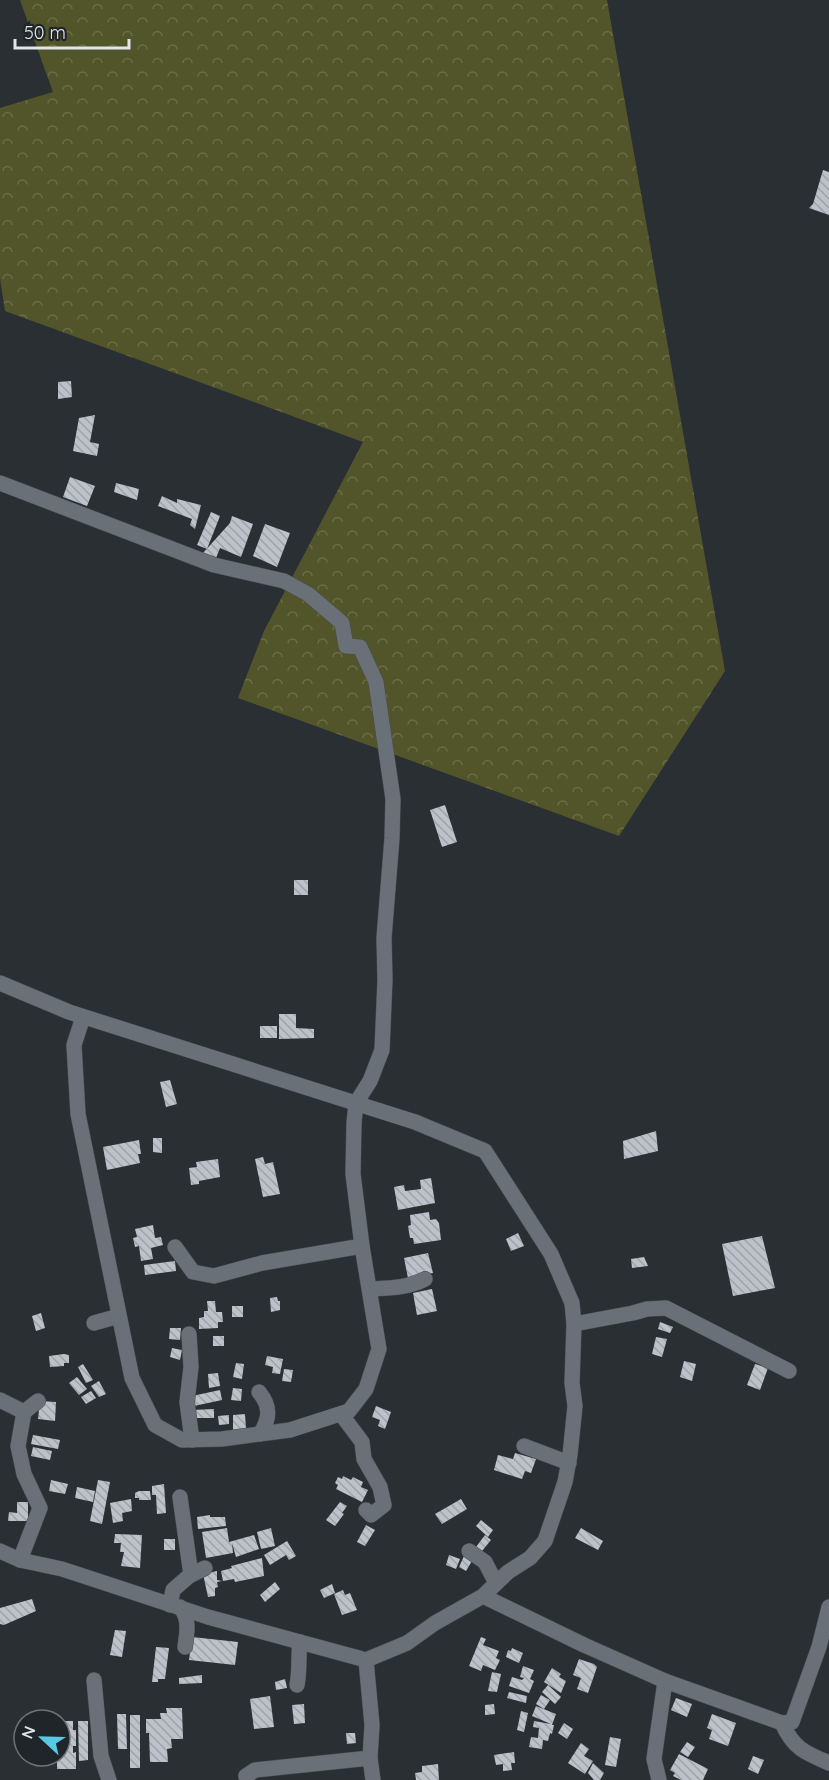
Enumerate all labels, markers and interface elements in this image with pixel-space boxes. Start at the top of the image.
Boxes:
scale bar [15,12,129,50]
text: 50 m [24,21,66,44]
north arrow [12,1708,72,1768]
text: N [17,1723,40,1742]

